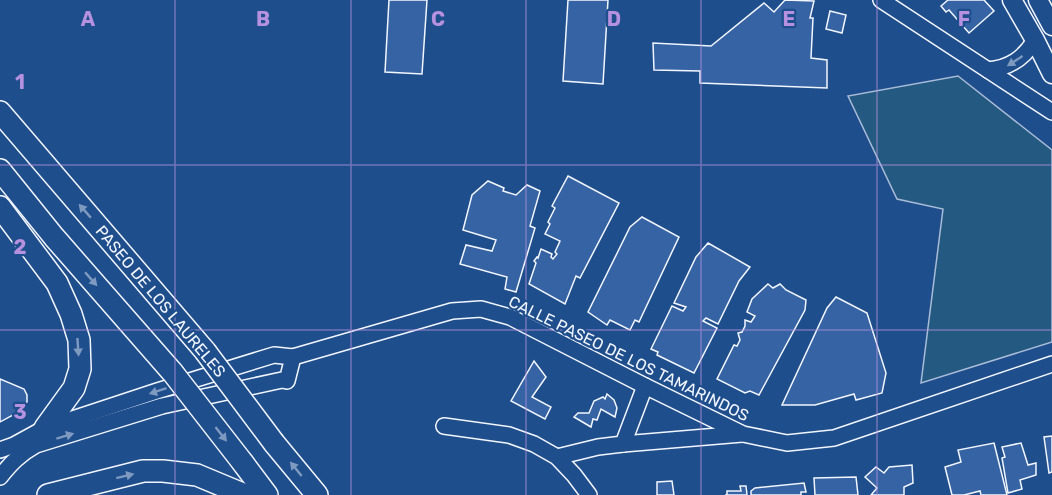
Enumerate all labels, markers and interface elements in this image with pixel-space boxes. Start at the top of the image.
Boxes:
text: A [81,7,96,31]
text: B [256,7,270,31]
text: C [431,7,445,31]
text: D [607,7,621,31]
text: E [783,7,795,31]
text: F [958,7,970,31]
one-way arrow [1007,55,1024,66]
text: 1 [15,70,25,94]
one-way arrow [79,204,92,219]
street label: PASEO DE LOS LAURELES [92,222,230,381]
text: 2 [14,235,27,259]
one-way arrow [84,272,98,287]
street label: CALLE PASEO DE LOS TAMARINDOS [505,292,752,425]
one-way arrow [74,338,83,357]
one-way arrow [149,387,167,396]
text: 3 [13,400,27,424]
one-way arrow [215,427,227,442]
one-way arrow [56,431,74,440]
one-way arrow [289,461,302,477]
one-way arrow [115,470,134,480]

